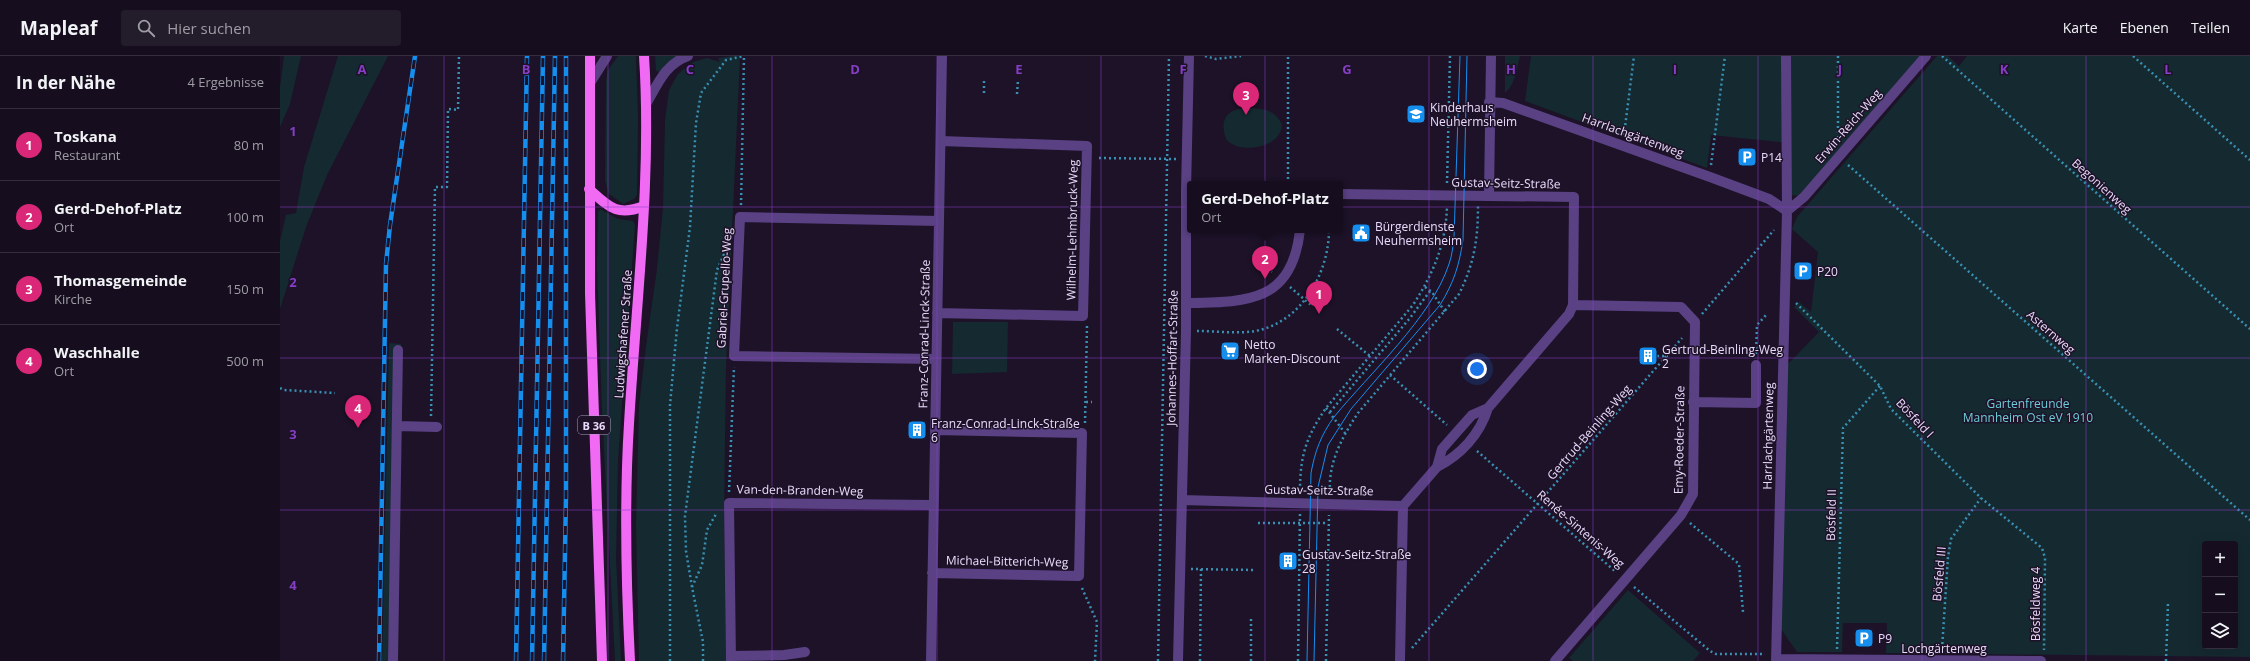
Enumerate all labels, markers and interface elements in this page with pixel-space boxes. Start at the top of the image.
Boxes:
search box [121,10,401,46]
text: Mapleaf [20,15,97,41]
icon: search [135,17,157,39]
text: Hier suchen [167,18,251,38]
text: Karte [2063,18,2098,37]
text: Ebenen [2120,18,2169,37]
text: Teilen [2191,18,2230,37]
text: A [358,60,367,78]
text: B [522,60,531,78]
text: C [686,60,694,78]
text: D [850,60,860,78]
text: E [1015,60,1023,78]
text: F [1179,60,1187,78]
text: G [1342,60,1352,78]
text: H [1506,60,1516,78]
text: I [1673,60,1677,78]
text: J [1837,60,1842,78]
text: K [2000,60,2009,78]
text: L [2164,60,2172,78]
text: In der Nähe [16,71,115,94]
text: 4 Ergebnisse [187,73,264,91]
pin: 3 [1233,82,1259,115]
street label: Erwin-Reich-Weg [1811,85,1885,167]
place label: Kinderhaus Neuhermsheim [1430,99,1517,130]
school or university icon: Kinderhaus Neuhermsheim [1405,103,1427,125]
street label: Harrlachgärtenweg [1580,109,1687,161]
text: 1 [289,122,297,140]
text: Toskana [54,126,117,146]
text: 1 [25,136,33,154]
text: 80 m [234,136,264,154]
text: Restaurant [54,146,121,164]
parking icon: P14 [1736,146,1758,168]
place label: P14 [1761,149,1782,166]
street label: Begonienweg [2068,155,2136,218]
street label: Wilhelm-Lehmbruck-Weg [1062,159,1082,300]
street label: Gustav-Seitz-Straße [1451,174,1561,192]
popup [1187,181,1343,233]
text: Gerd-Dehof-Platz [1201,188,1329,208]
text: Gerd-Dehof-Platz [54,198,182,218]
text: 2 [25,208,33,226]
text: 100 m [226,208,264,226]
text: Ort [1201,208,1221,226]
text: Ort [54,218,74,236]
place label: Bürgerdienste Neuhermsheim [1375,218,1462,249]
public building icon: Bürgerdienste Neuhermsheim [1350,222,1372,244]
street label: Gabriel-Grupello-Weg [712,227,736,349]
pin: 2 [1252,246,1278,279]
street label: Franz-Conrad-Linck-Straße [914,259,934,409]
parking icon: P20 [1792,260,1814,282]
place label: P20 [1817,263,1838,280]
street label: Ludwigshafener Straße [610,269,636,399]
text: Thomasgemeinde [54,270,187,290]
text: 2 [289,273,297,291]
text: 3 [25,280,33,298]
text: 150 m [226,280,264,298]
pin: 1 [1306,281,1332,314]
text: Kirche [54,290,92,308]
street label: Johannes-Hoffart-Straße [1162,290,1182,427]
street label: Asternweg [2023,306,2079,358]
place label: Netto Marken-Discount [1244,336,1340,367]
supermarket icon: Netto Marken-Discount [1219,340,1241,362]
place label: Gertrud-Beinling-Weg 2 [1662,341,1784,372]
text: Waschhalle [54,342,140,362]
building icon: Gertrud-Beinling-Weg 2 [1637,345,1659,367]
text: 4 [25,352,33,370]
text: 500 m [226,352,264,370]
your location [1467,359,1487,379]
text: Ort [54,362,74,380]
street label: Gertrud-Beinling-Weg [1543,380,1635,483]
street label: Harrlachgärtenweg [1759,382,1777,490]
street label: Emy-Roeder-Straße [1670,385,1688,494]
pin: 4 [345,395,371,428]
street label: Bösfeld I [1892,395,1938,441]
park label: Gartenfreunde Mannheim Ost eV 1910 [1963,395,2093,426]
place label: Franz-Conrad-Linck-Straße 6 [931,415,1080,446]
road number: B 36 [578,416,610,434]
building icon: Franz-Conrad-Linck-Straße 6 [906,419,928,441]
text: 3 [289,425,297,443]
street label: Van-den-Branden-Weg [737,480,864,500]
street label: Gustav-Seitz-Straße [1264,481,1374,499]
street label: Renée-Sintenis-Weg [1533,486,1629,572]
street label: Bösfeld II [1822,489,1840,541]
map controls [2202,541,2238,649]
button: + [2202,541,2238,577]
place label: Gustav-Seitz-Straße 28 [1302,546,1412,577]
street label: Bösfeld III [1928,546,1950,602]
building icon: Gustav-Seitz-Straße 28 [1277,550,1299,572]
street label: Michael-Bitterich-Weg [946,551,1069,571]
street label: Bösfeldweg 4 [2027,567,2044,641]
text: 4 [289,576,297,594]
button: − [2202,577,2238,613]
button: layers [2202,613,2238,649]
parking icon: P9 [1853,627,1875,649]
place label: P9 [1878,630,1892,647]
street label: Lochgärtenweg [1901,640,1987,657]

